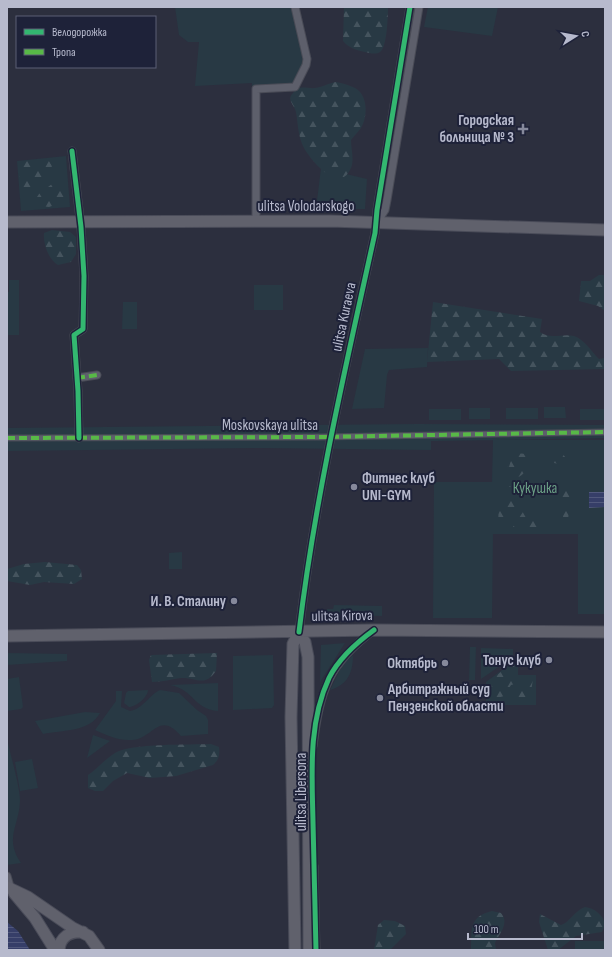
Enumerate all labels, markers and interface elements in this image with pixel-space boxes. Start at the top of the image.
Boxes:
legend [16,16,156,68]
north arrow [556,16,596,56]
text: Велодорожка [52,25,107,40]
text: С [578,30,592,39]
text: Тропа [52,45,76,60]
place label: Городская больница № 3 [439,111,514,147]
marker: Городская больница № 3 [517,123,529,135]
street label: ulitsa Volodarskogo [258,197,354,216]
street label: ulitsa Kuraeva [327,281,361,353]
street label: Moskovskaya ulitsa [222,416,318,435]
place label: Фитнес клуб UNI-GYM [362,469,435,505]
park label: Кукушка [513,479,558,498]
marker: Фитнес клуб UNI-GYM [349,482,359,492]
place label: И. В. Сталину [151,592,227,611]
marker: И. В. Сталину [229,596,239,606]
street label: ulitsa Kirova [311,606,373,626]
place label: Тонус клуб [483,651,541,670]
place label: Октябрь [387,654,437,673]
marker: Тонус клуб [544,655,554,665]
marker: Октябрь [440,658,450,668]
place label: Арбитражный суд Пензенской области [387,680,504,716]
marker: Арбитражный суд Пензенской области [375,693,385,703]
street label: ulitsa Libersona [292,752,311,831]
scale bar [468,915,582,941]
text: 100 m [474,922,499,937]

